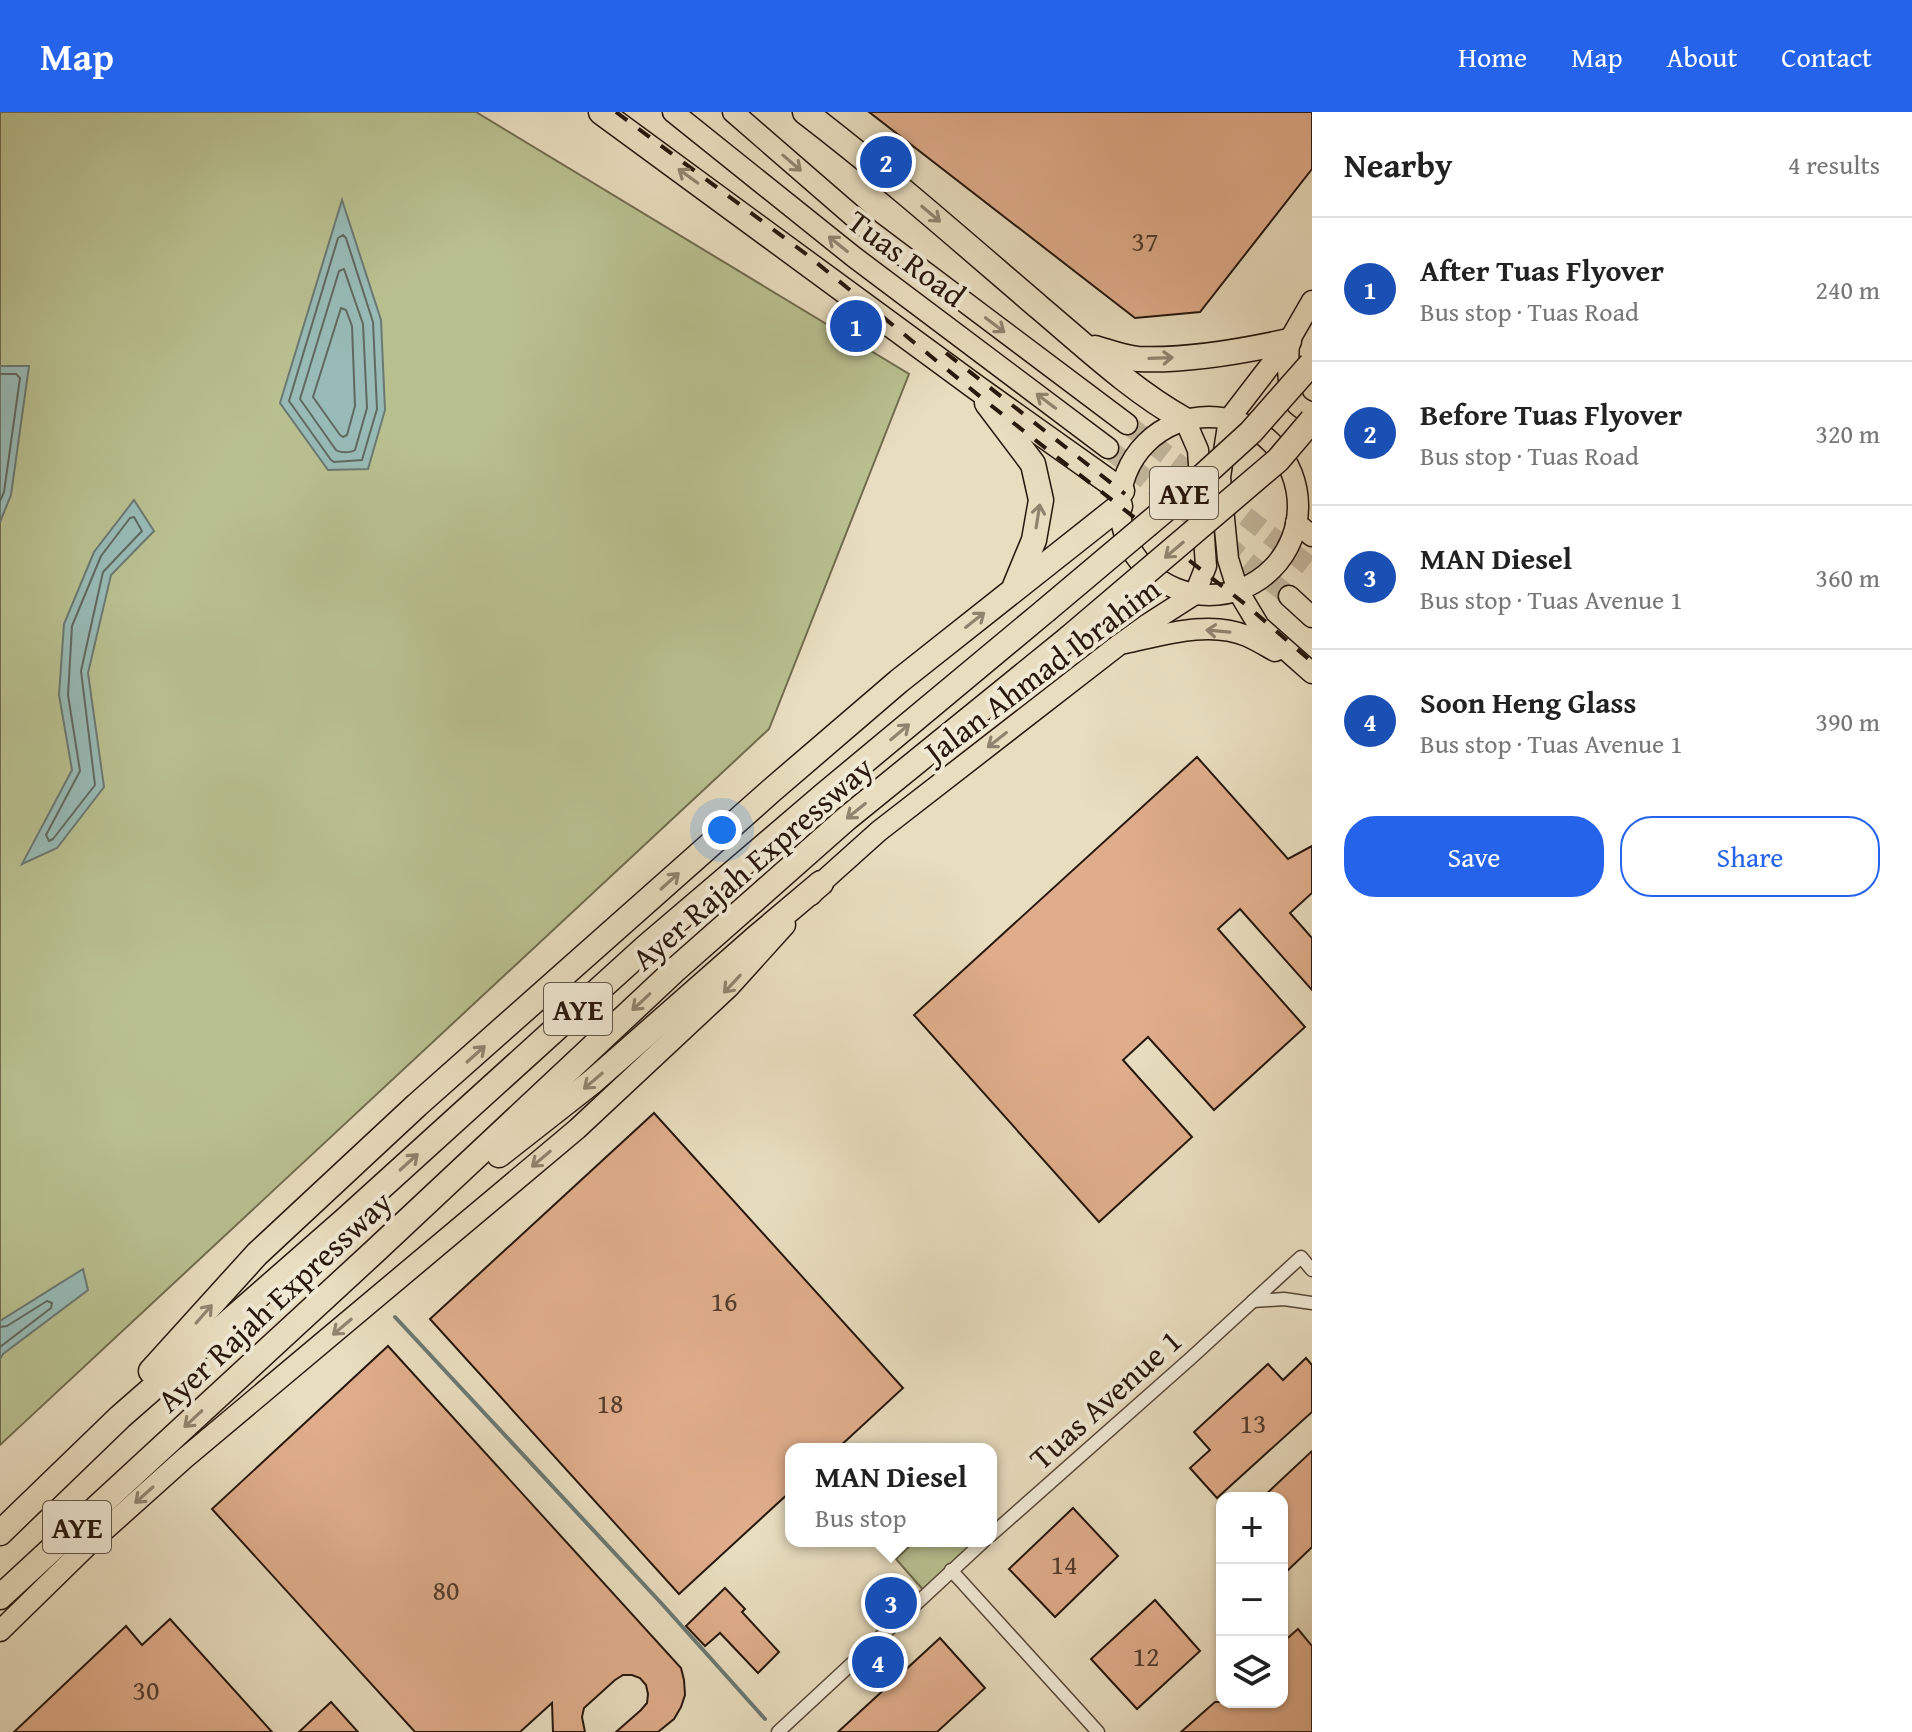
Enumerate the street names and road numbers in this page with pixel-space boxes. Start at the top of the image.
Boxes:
street label: Tuas Road [838,198,976,318]
road number: AYE [1150,467,1218,519]
street label: Jalan Ahmad Ibrahim [911,566,1170,777]
street label: Ayer Rajah Expressway [621,745,883,981]
road number: AYE [544,983,612,1035]
street label: Ayer Rajah Expressway [146,1179,402,1423]
street label: Tuas Avenue 1 [1018,1318,1192,1480]
road number: AYE [43,1501,111,1553]

